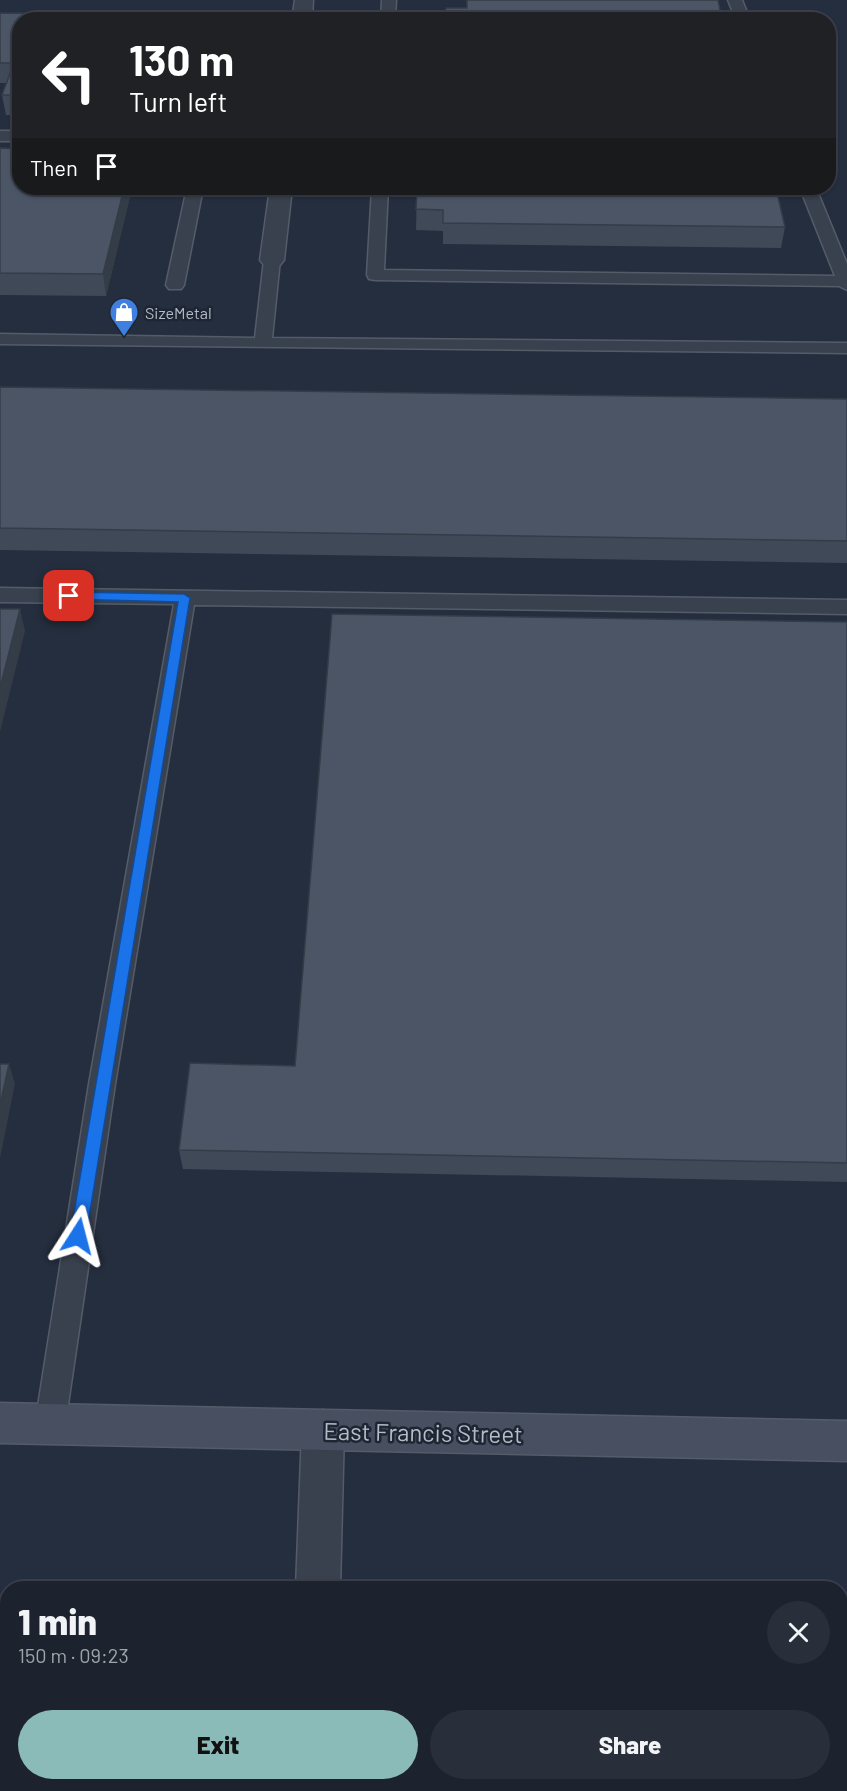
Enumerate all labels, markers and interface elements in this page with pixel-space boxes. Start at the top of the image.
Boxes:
text: 130 m [129,34,234,84]
icon: left [30,36,108,114]
text: Turn left [129,85,227,117]
icon: arrive [90,150,123,183]
text: Then [30,154,78,180]
shop icon: SizeMetal [108,296,140,338]
place label: SizeMetal [145,303,212,322]
pin [43,570,94,621]
icon: arrive [52,579,85,612]
position arrow [46,1204,110,1268]
street label: East Francis Street [323,1416,523,1448]
text: 1 min [18,1599,97,1642]
button: close [767,1601,830,1664]
text: 150 m · 09:23 [18,1643,129,1667]
button: Exit [18,1710,418,1779]
button: Share [430,1710,830,1779]

